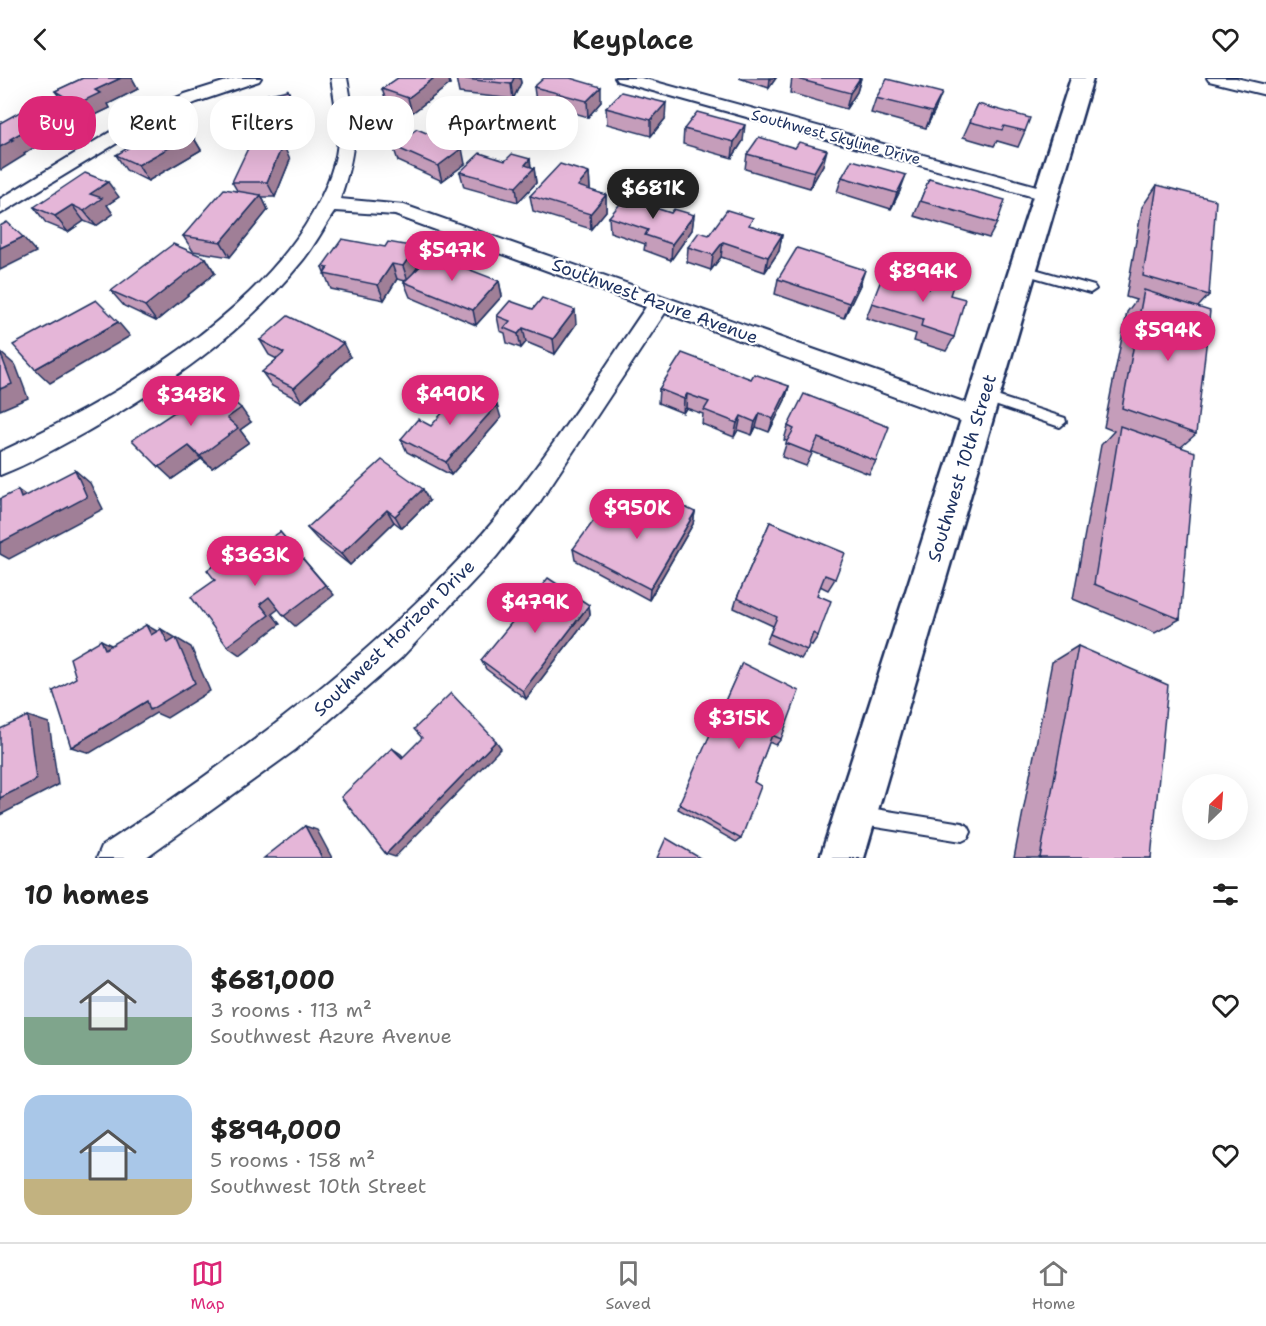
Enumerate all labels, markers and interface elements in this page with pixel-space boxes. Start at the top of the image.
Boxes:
text: Keyplace [572,21,694,58]
icon: back [24,23,57,56]
icon: heart [1209,23,1242,56]
chip: Buy [18,96,96,150]
chip: Rent [108,96,198,150]
chip: Filters [210,96,315,150]
chip: New [327,96,414,150]
chip: Apartment [426,96,578,150]
street label: Southwest Skyline Drive [749,105,923,169]
pin: $681K [611,169,695,220]
text: $681K [621,175,685,201]
pin: $547K [410,231,494,282]
text: $547K [418,237,486,263]
street label: Southwest Azure Avenue [549,252,761,350]
pin: $894K [881,252,965,303]
text: $894K [888,258,958,284]
pin: $594K [1126,311,1210,362]
text: $594K [1134,317,1202,343]
street label: Southwest 10th Street [922,371,1002,565]
pin: $490K [408,375,492,426]
pin: $348K [149,376,233,427]
text: $490K [416,381,484,407]
text: $348K [157,382,225,408]
pin: $950K [595,489,679,540]
text: $950K [603,495,671,521]
pin: $363K [213,536,297,587]
text: $363K [221,542,289,568]
street label: Southwest Horizon Drive [308,554,480,722]
pin: $479K [493,583,577,634]
text: $479K [501,589,569,615]
pin: $315K [697,699,781,750]
text: $315K [708,705,770,731]
north arrow [1182,774,1248,840]
map controls [1182,774,1248,840]
text: 10 homes [24,877,149,912]
icon: filters [1209,878,1242,911]
text: $681,000 [210,962,335,997]
icon: home [72,969,144,1041]
icon: heart [1209,989,1242,1022]
text: 3 rooms · 113 m² [210,997,372,1023]
text: Southwest Azure Avenue [210,1023,452,1049]
text: $894,000 [210,1112,342,1147]
icon: home [72,1119,144,1191]
icon: heart [1209,1139,1242,1172]
text: 5 rooms · 158 m² [210,1147,375,1173]
text: Southwest 10th Street [210,1173,426,1199]
tab: Map [190,1257,225,1314]
tab: Saved [605,1257,651,1314]
tab: Home [1032,1257,1076,1314]

